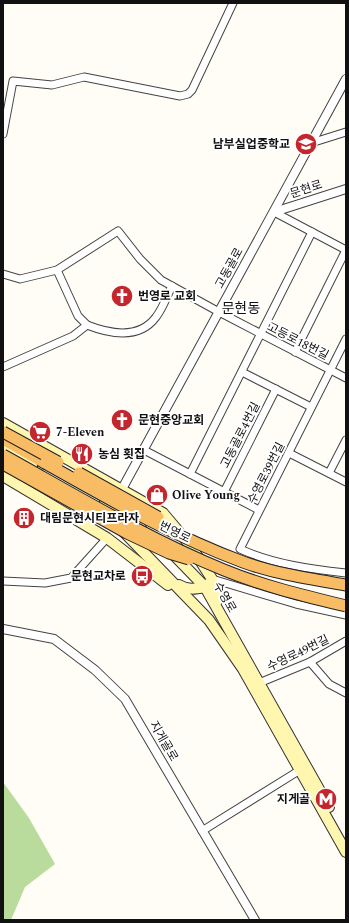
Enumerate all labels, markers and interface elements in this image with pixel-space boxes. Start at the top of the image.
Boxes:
school or university icon: 남부실업중학교 [293,131,319,157]
place label: 남부실업중학교 [213,135,290,154]
street label: 문현로 [287,175,325,204]
street label: 고동골로 [210,244,248,292]
church icon: 번영로 교회 [109,283,135,309]
place label: 번영로 교회 [138,287,196,306]
district label: 문현동 [222,298,260,319]
street label: 고등로18번길 [264,318,332,365]
street label: 고동골로4번길 [216,399,265,472]
church icon: 문현중앙교회 [109,407,135,433]
place label: 문현중앙교회 [138,411,204,430]
supermarket icon: 7-Eleven [27,419,53,445]
place label: 7-Eleven [56,423,105,442]
street label: 수영로39번길 [243,439,290,507]
restaurant icon: 농심 횟집 [69,441,95,467]
place label: 농심 횟집 [98,445,145,464]
shop icon: Olive Young [144,482,170,508]
place label: Olive Young [172,486,240,505]
building icon: 대림문현시티프라자 [11,505,37,531]
place label: 대림문현시티프라자 [40,509,139,528]
street label: 번영로 [156,517,194,548]
bus stop icon: 문현교차로 [129,563,155,589]
place label: 문현교차로 [71,567,126,586]
street label: 수영로 [208,578,241,616]
street label: 수영로49번길 [264,630,333,677]
street label: 지게골로 [144,717,183,765]
metro station icon: 지게골 [313,786,339,812]
place label: 지게골 [277,790,310,809]

